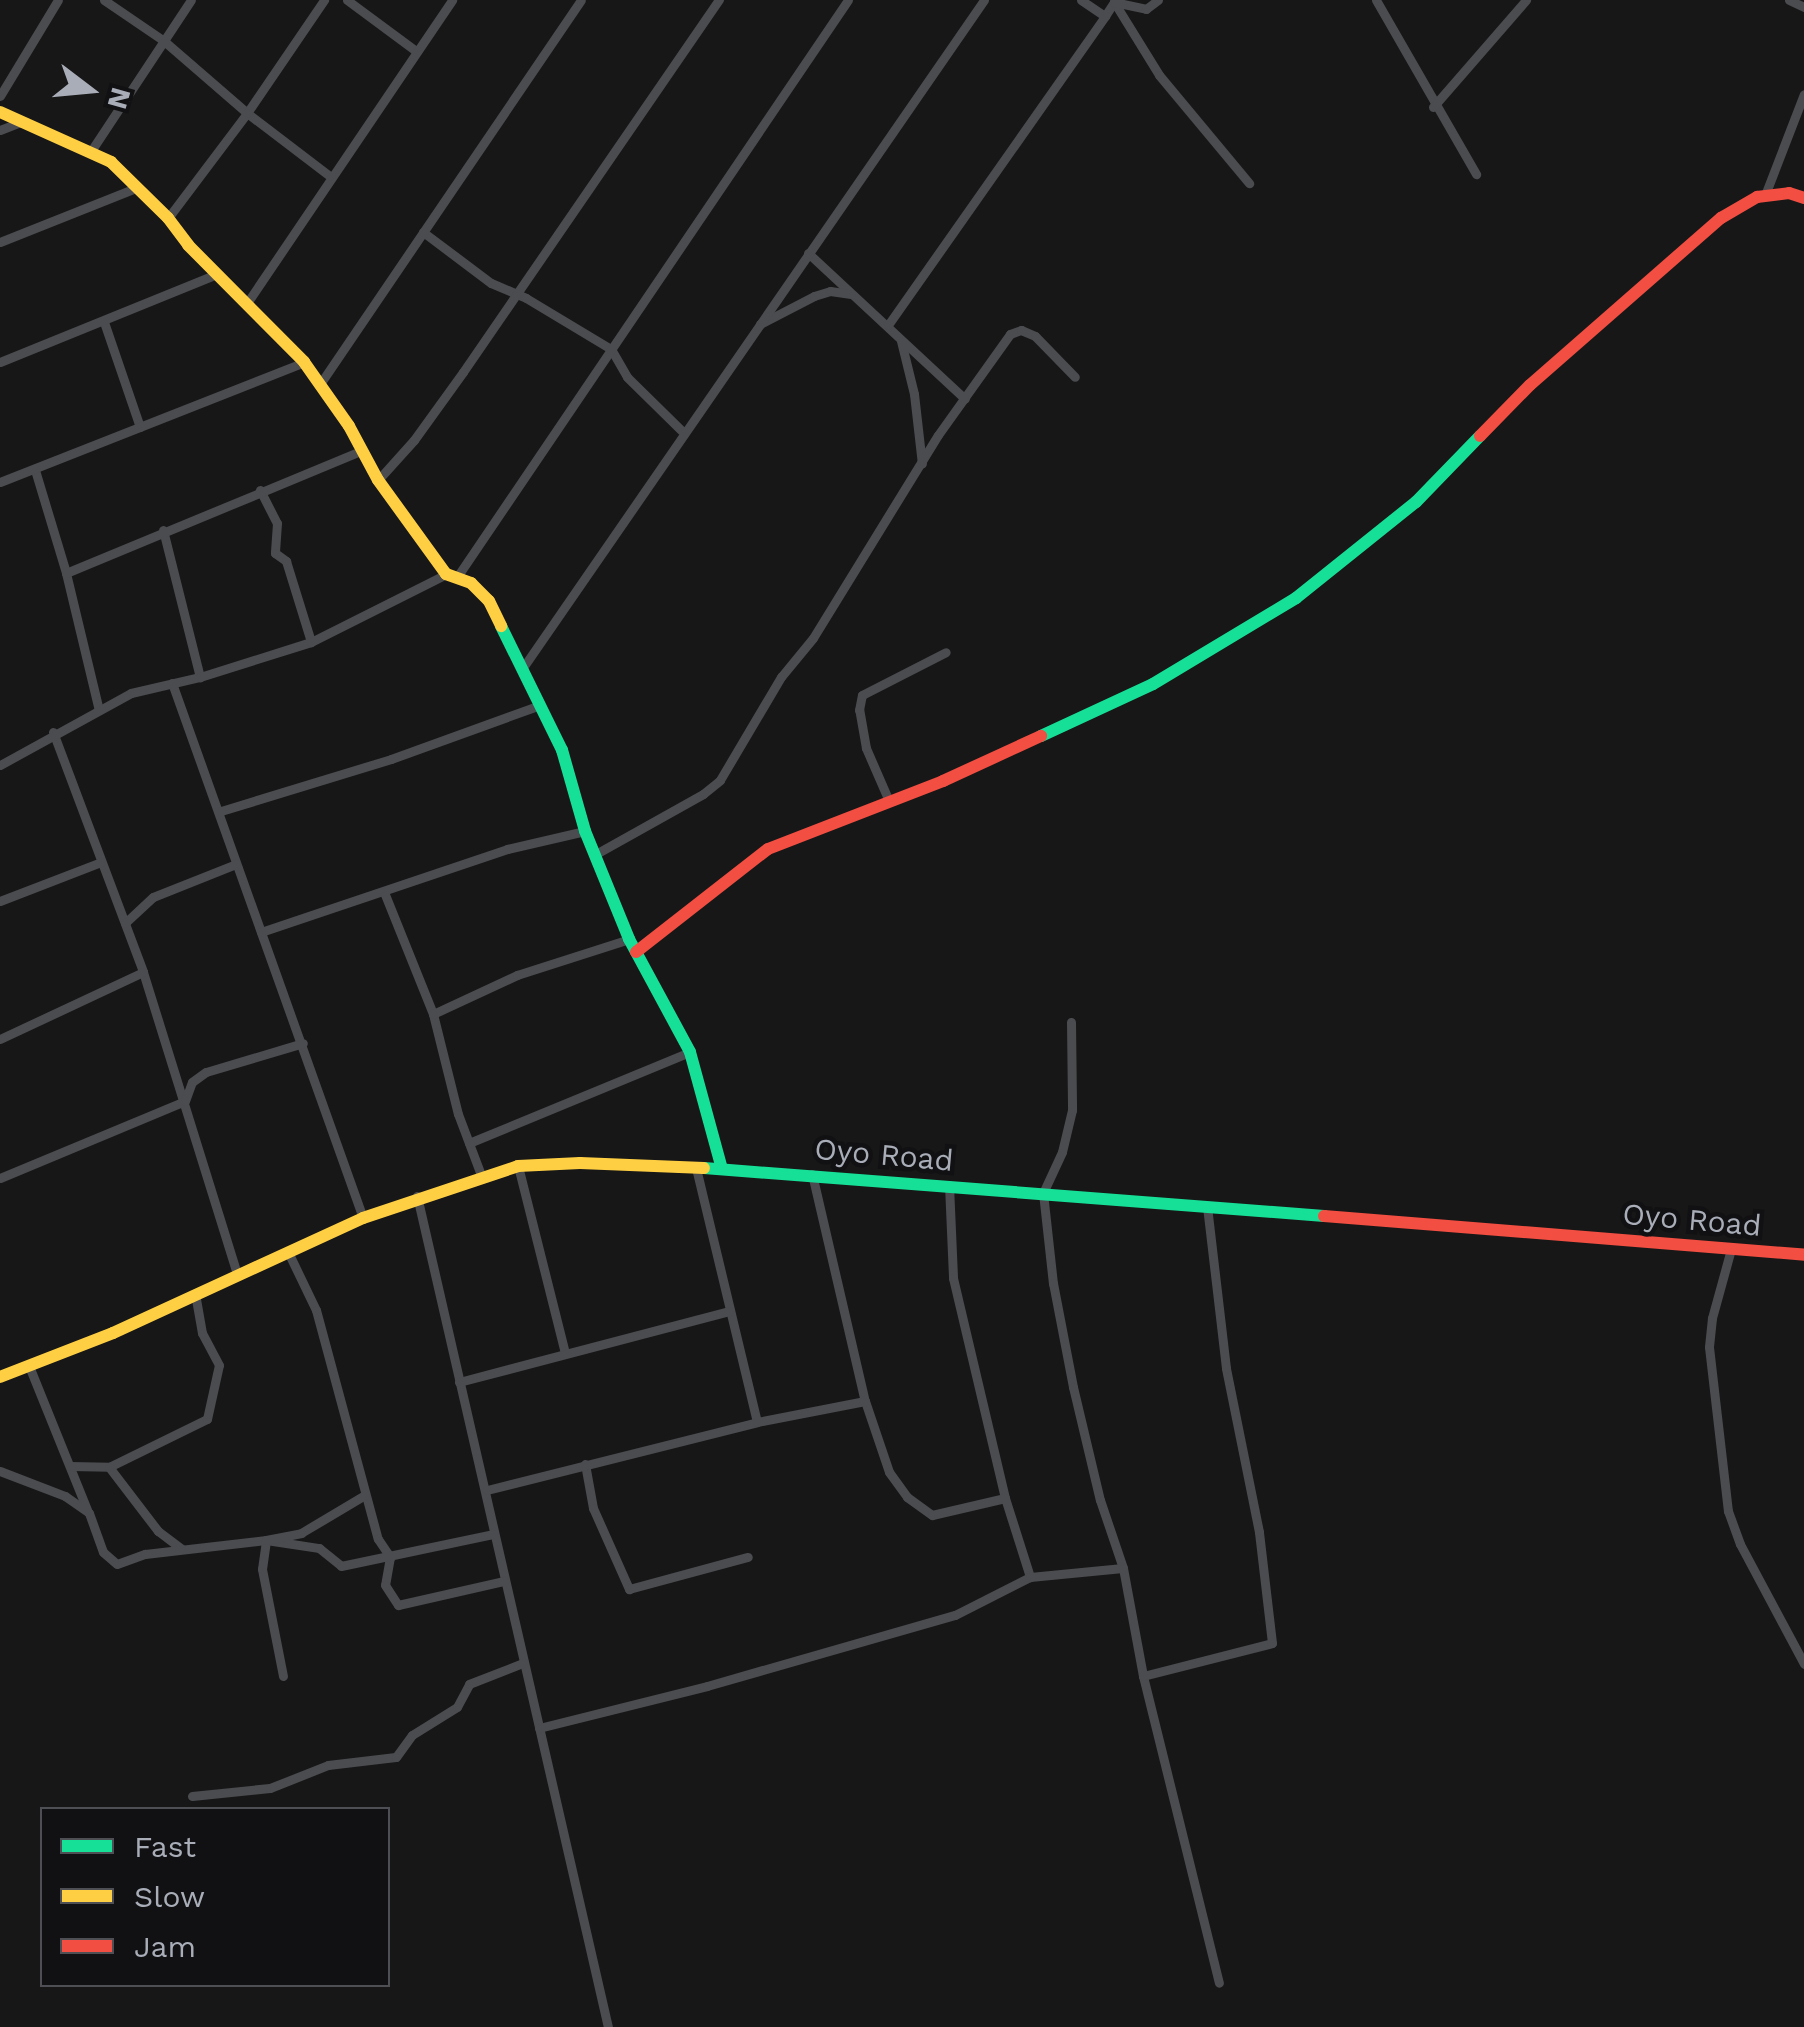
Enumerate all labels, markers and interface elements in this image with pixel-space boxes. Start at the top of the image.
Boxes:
north arrow [40,40,140,140]
text: N [101,84,138,113]
street label: Oyo Road [813,1131,955,1179]
street label: Oyo Road [1621,1196,1763,1244]
legend [40,1807,390,1987]
text: Fast [134,1829,196,1864]
text: Slow [134,1879,205,1914]
text: Jam [134,1929,196,1964]

